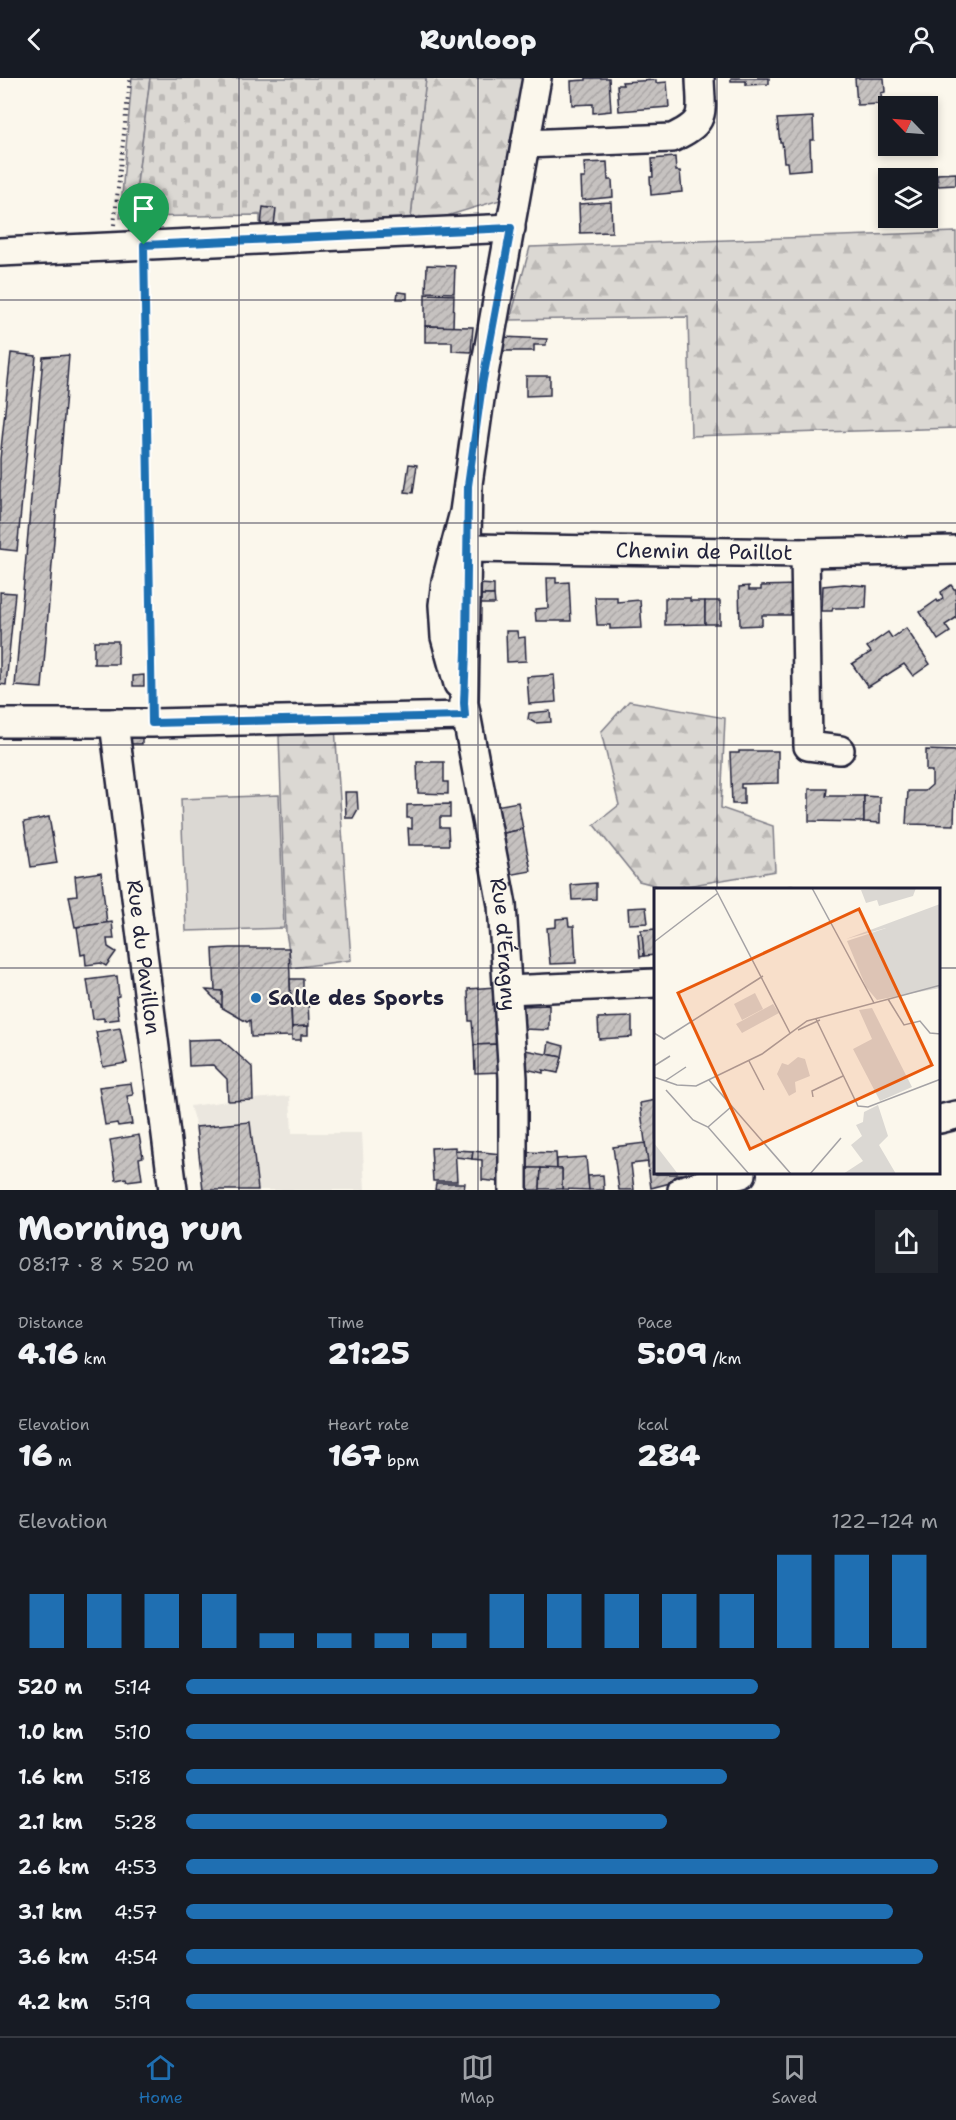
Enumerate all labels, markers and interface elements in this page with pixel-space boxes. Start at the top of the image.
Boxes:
text: Runloop [420,21,536,58]
icon: back [18,23,51,56]
icon: person [905,23,938,56]
north arrow [878,96,938,156]
map controls [878,96,938,228]
button: layers [878,168,938,228]
pin [118,183,169,245]
icon: arrive [127,192,160,225]
street label: Chemin de Paillot [615,536,793,567]
street label: Rue d'Éragny [483,875,523,1012]
street label: Rue du Pavillon [120,878,167,1036]
inset map [654,888,941,1175]
place label: Salle des Sports [268,984,444,1012]
marker: Salle des Sports [249,991,263,1005]
text: Morning run [18,1206,242,1251]
button: share [875,1210,938,1273]
text: 08:17 · 8 × 520 m [18,1251,194,1277]
text: Distance [18,1312,84,1333]
text: Time [328,1312,364,1333]
text: Pace [637,1312,673,1333]
text: 4.16 [18,1333,78,1374]
text: 21:25 [328,1333,410,1374]
text: 5:09 [637,1333,707,1374]
text: km [78,1348,106,1369]
text: /km [707,1348,741,1369]
text: Elevation [18,1414,90,1435]
text: Heart rate [328,1414,409,1435]
text: kcal [637,1414,668,1435]
text: 16 [18,1435,52,1476]
text: 167 [328,1435,382,1476]
text: 284 [637,1435,700,1476]
text: m [52,1450,72,1471]
text: bpm [382,1450,419,1471]
text: Elevation [18,1508,108,1534]
text: 122–124 m [832,1508,938,1534]
text: 520 m [18,1674,83,1700]
text: 5:14 [114,1674,151,1700]
text: 1.0 km [18,1719,83,1745]
text: 5:10 [114,1719,151,1745]
text: 1.6 km [18,1764,84,1790]
text: 5:18 [114,1764,152,1790]
text: 2.1 km [18,1809,83,1835]
text: 5:28 [114,1809,157,1835]
text: 2.6 km [18,1854,89,1880]
text: 4:53 [114,1854,158,1880]
text: 3.1 km [18,1899,82,1925]
text: 4:57 [114,1899,157,1925]
text: 3.6 km [18,1944,89,1970]
text: 4:54 [114,1944,158,1970]
text: 4.2 km [18,1989,88,2015]
text: 5:19 [114,1989,151,2015]
tab: Home [139,2051,183,2108]
tab: Map [460,2051,494,2108]
tab: Saved [772,2051,817,2108]

